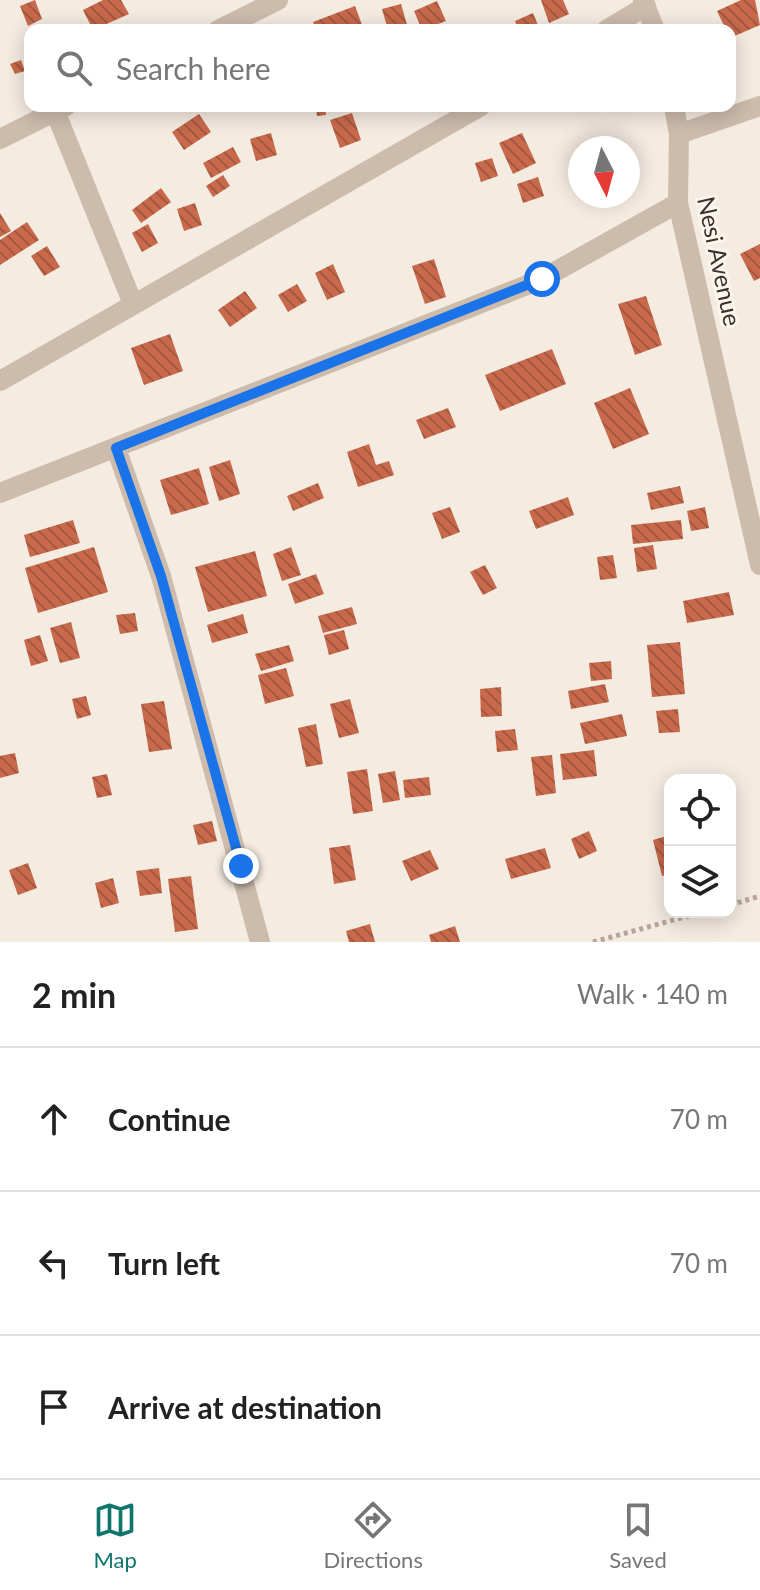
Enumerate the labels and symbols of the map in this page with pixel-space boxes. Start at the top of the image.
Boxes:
north arrow [568,136,640,208]
street label: Nesi Avenue [692,194,748,328]
route start [524,261,560,297]
route end [223,848,259,884]

